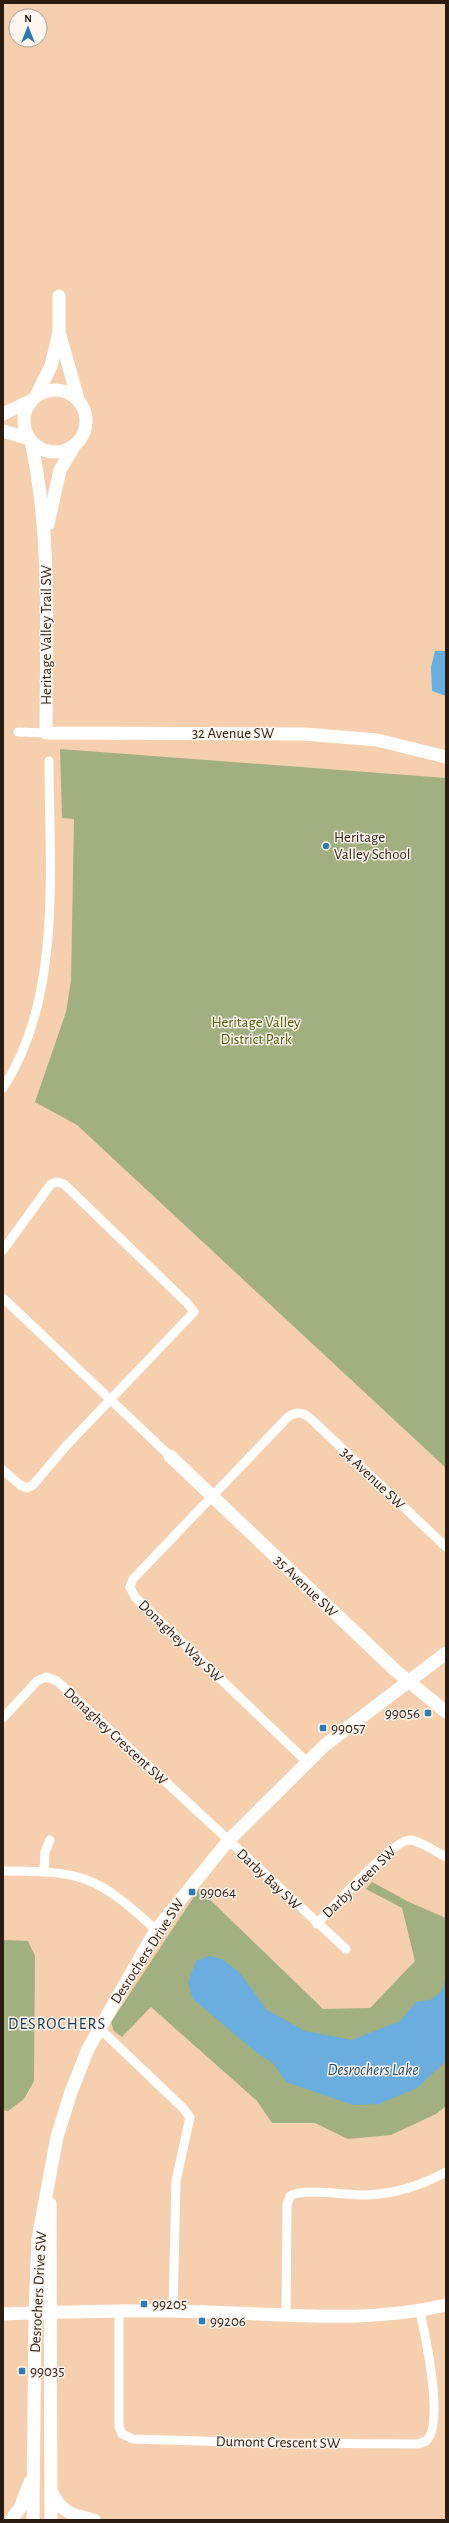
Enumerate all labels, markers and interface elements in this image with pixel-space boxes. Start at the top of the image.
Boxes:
north arrow [8,8,48,48]
text: N [24,13,32,24]
street label: Heritage Valley Trail SW [39,564,54,705]
street label: 32 Avenue SW [192,726,275,741]
place label: Heritage Valley School [334,830,411,862]
marker: Heritage Valley School [321,841,331,851]
park label: Heritage Valley District Park [211,1015,301,1047]
street label: 34 Avenue SW [338,1444,408,1513]
street label: 35 Avenue SW [271,1553,341,1621]
street label: Donaghey Way SW [135,1597,226,1686]
street label: Donaghey Crescent SW [61,1685,171,1788]
place label: 99056 [385,1706,420,1721]
marker: 99056 [423,1708,433,1718]
place label: 99057 [331,1721,366,1736]
marker: 99057 [318,1723,328,1733]
street label: Darby Green SW [320,1843,399,1921]
street label: Darby Bay SW [234,1846,304,1913]
place label: 99064 [200,1885,236,1900]
marker: 99064 [187,1887,197,1897]
street label: Desrochers Drive SW [108,1896,187,2006]
district label: DESROCHERS [8,2016,106,2032]
water label: Desrochers Lake [328,2062,418,2078]
street label: Desrochers Drive SW [28,2230,49,2353]
place label: 99205 [152,2297,187,2312]
marker: 99205 [139,2299,149,2309]
place label: 99206 [210,2314,246,2329]
marker: 99206 [197,2316,207,2326]
place label: 99035 [30,2364,64,2379]
marker: 99035 [17,2366,27,2376]
street label: Dumont Crescent SW [216,2434,341,2451]

